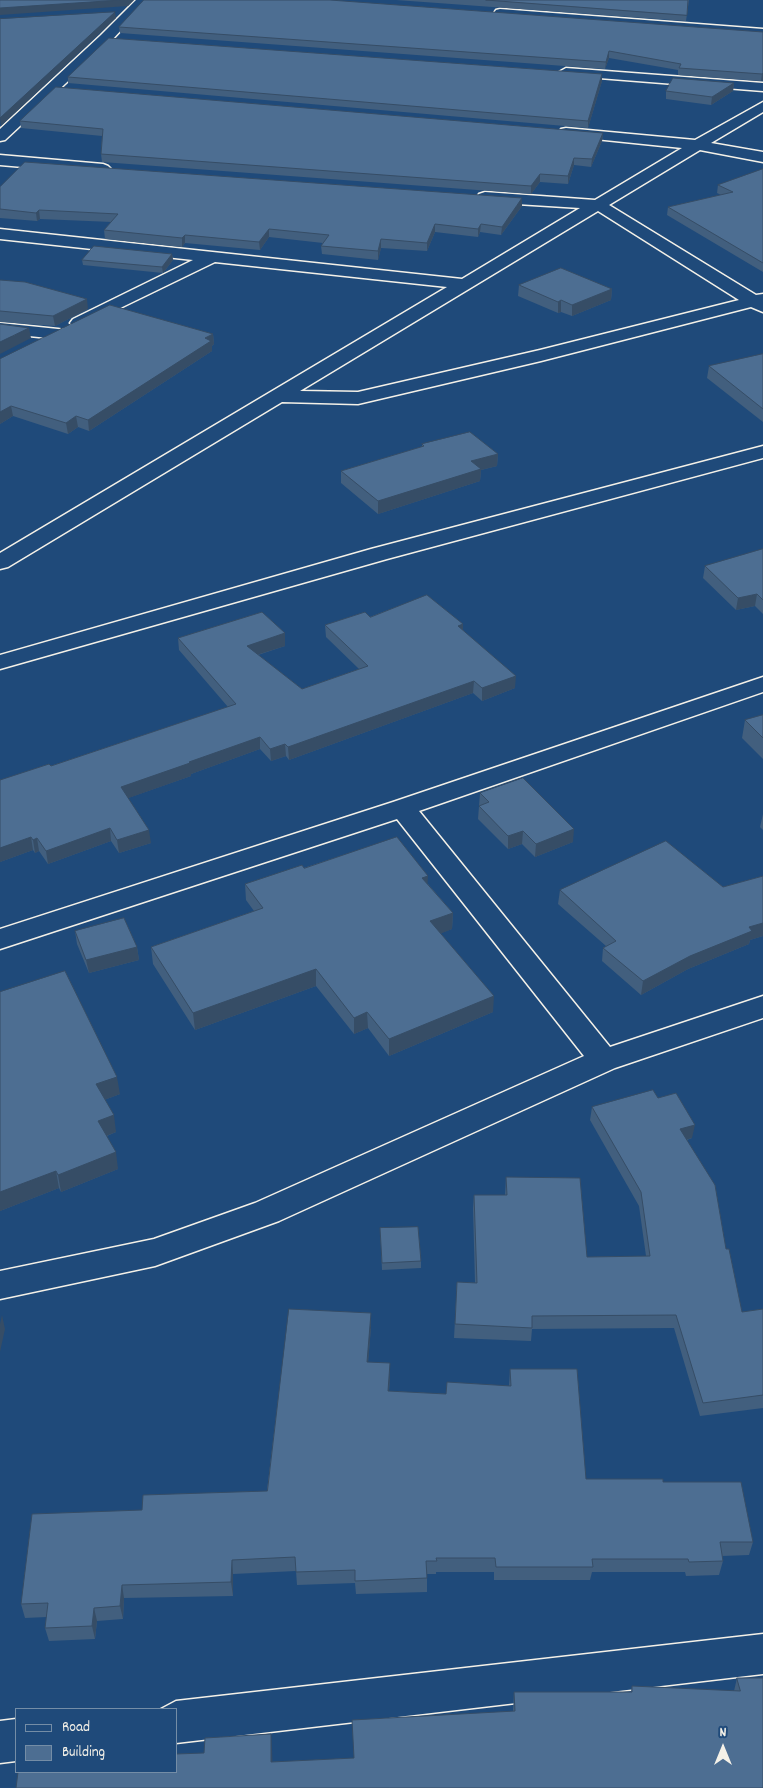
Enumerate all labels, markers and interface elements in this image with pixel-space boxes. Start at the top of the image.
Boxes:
legend [15,1708,178,1773]
text: Road [62,1717,90,1739]
north arrow [698,1723,748,1773]
text: N [720,1723,726,1743]
text: Building [62,1742,105,1764]

